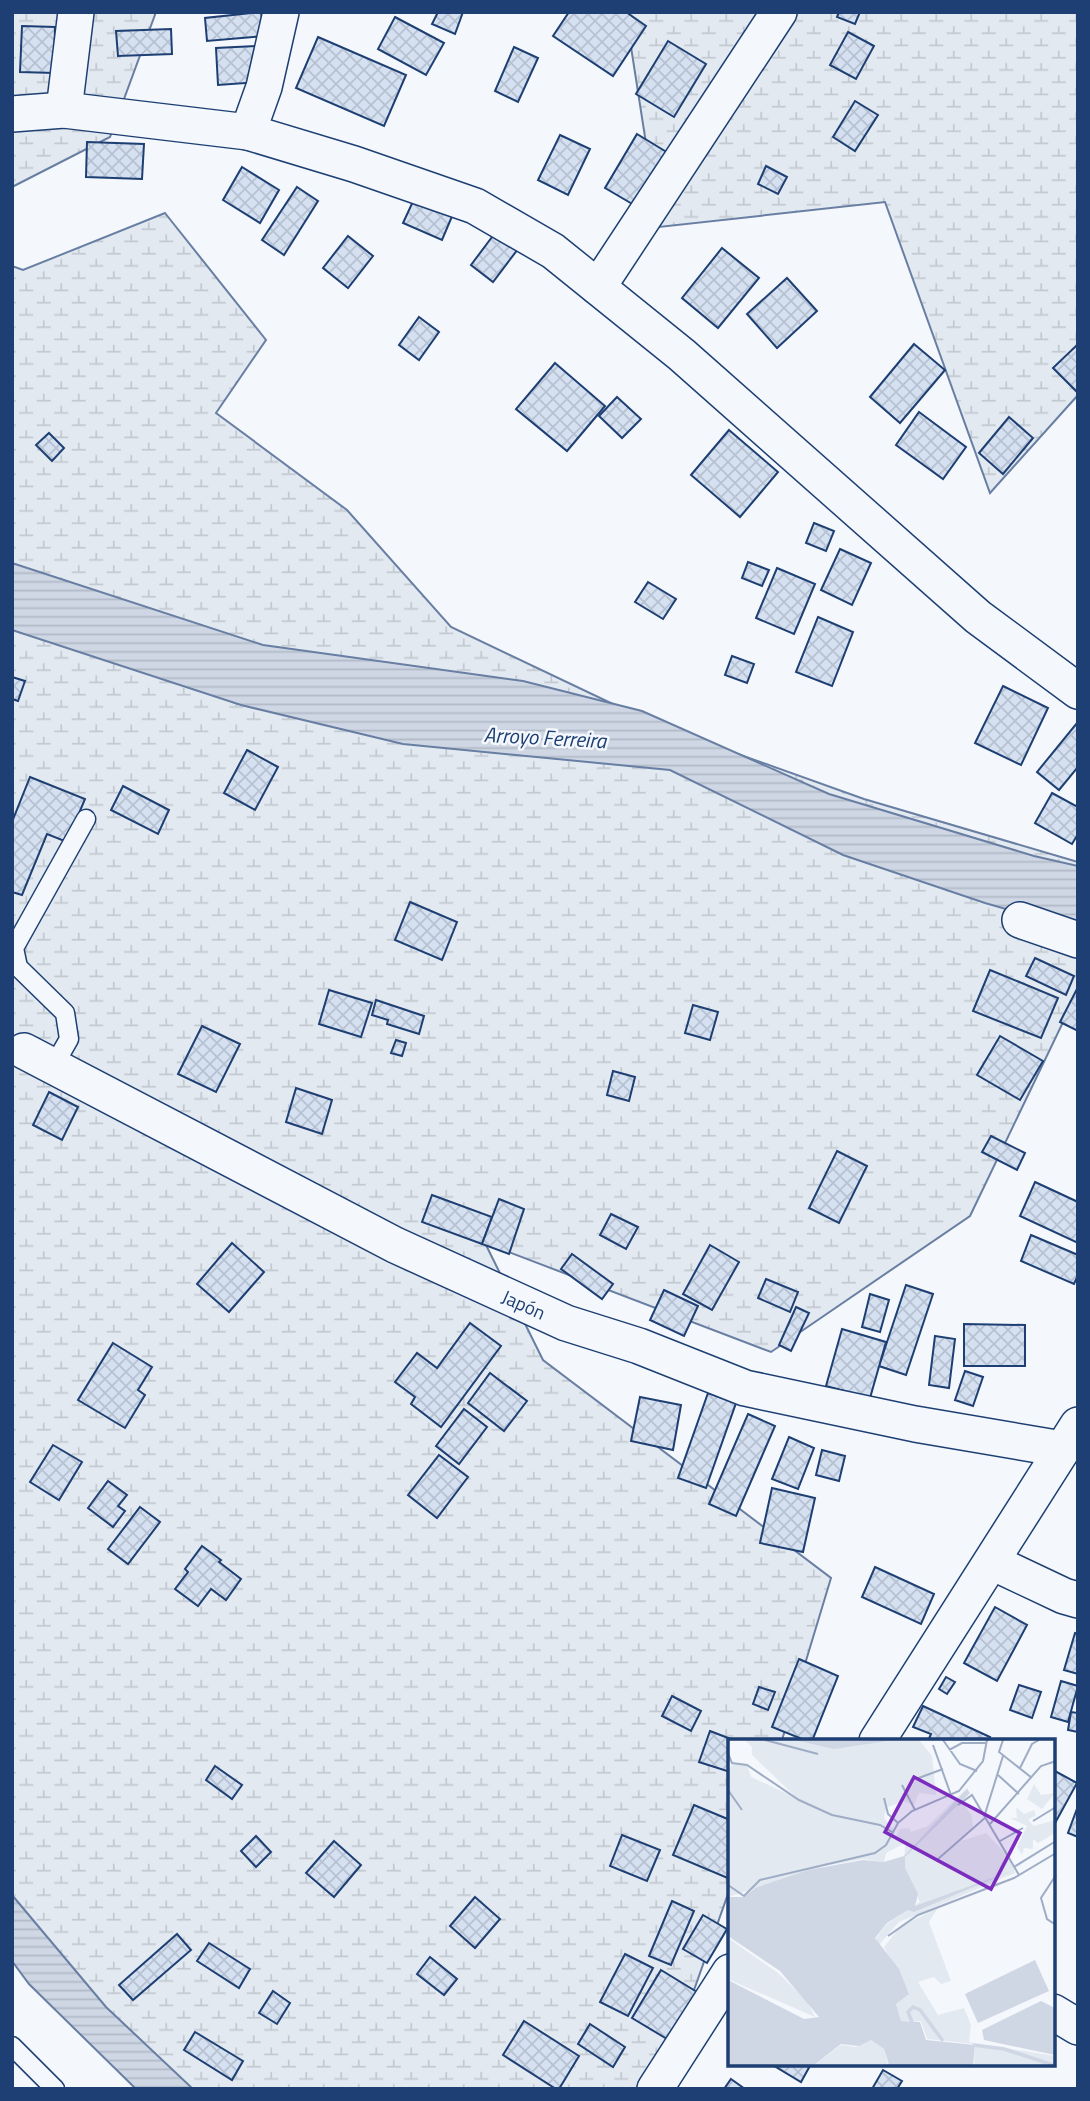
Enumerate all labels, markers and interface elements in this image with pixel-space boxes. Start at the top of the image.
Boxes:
water label: Arroyo Ferreira [483,718,608,756]
street label: Japón [497,1282,551,1326]
inset map [728,1739,1055,2066]

